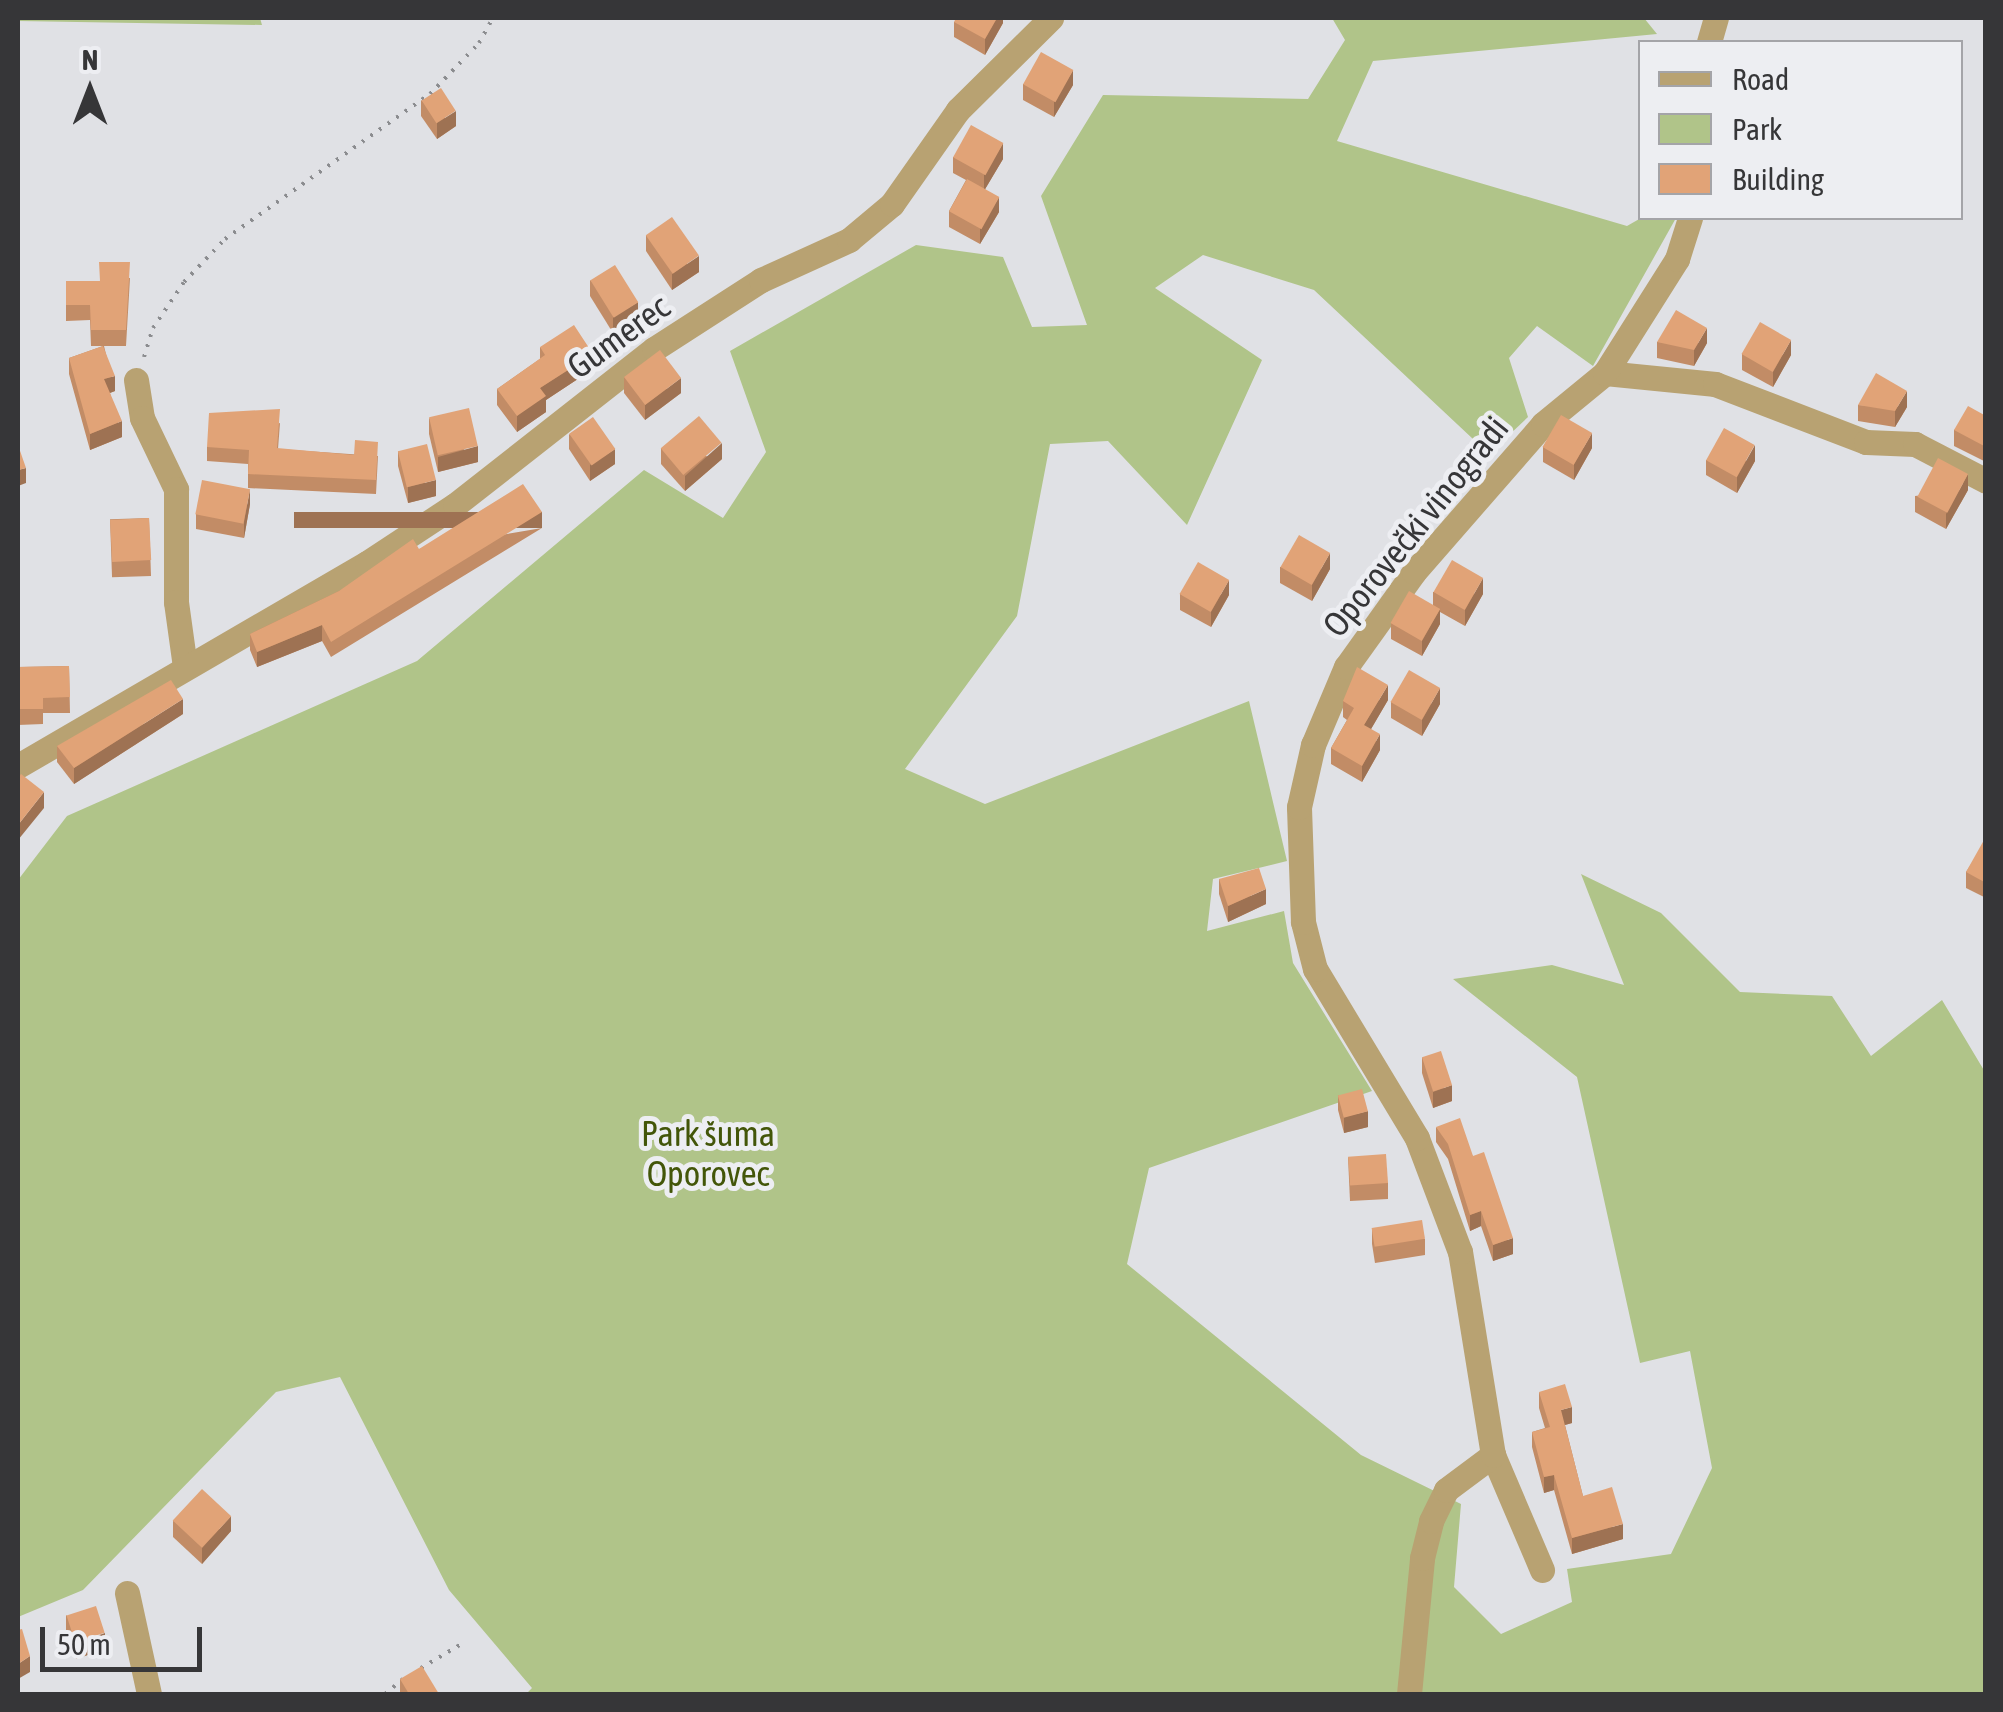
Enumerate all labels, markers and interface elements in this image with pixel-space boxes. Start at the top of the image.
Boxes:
north arrow [40,40,140,140]
legend [1638,40,1963,220]
text: N [82,44,98,76]
text: Road [1732,62,1789,96]
text: Park [1732,112,1782,146]
text: Building [1732,162,1824,196]
street label: Gumerec [559,285,677,387]
street label: Oporovečki vinogradi [1313,407,1517,645]
park label: Park šuma Oporovec [641,1112,775,1194]
scale bar [45,1607,208,1669]
text: 50 m [57,1627,111,1661]

